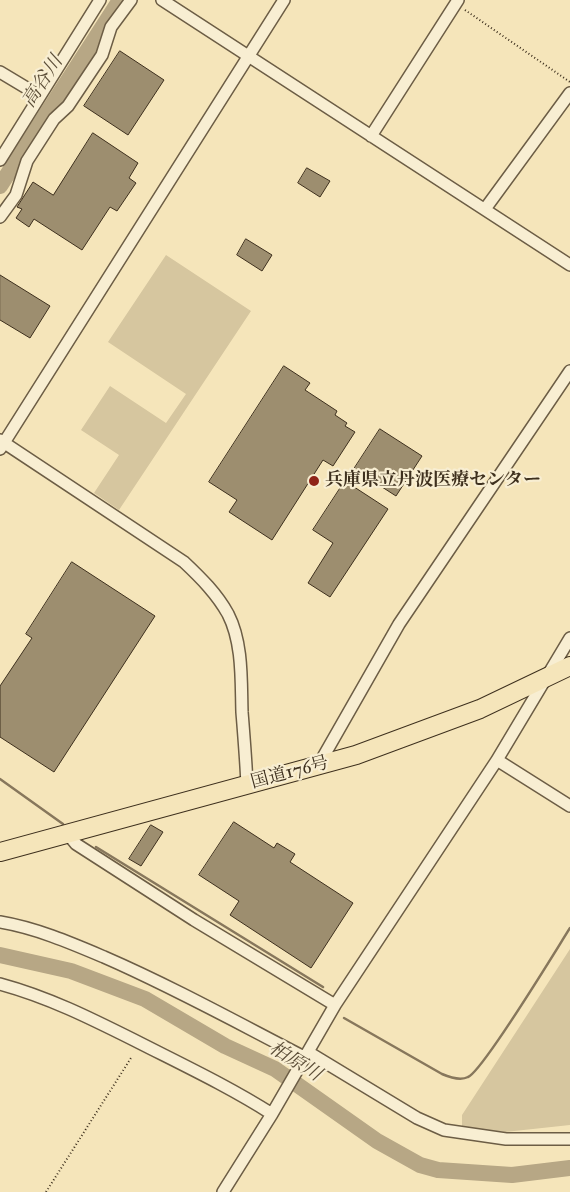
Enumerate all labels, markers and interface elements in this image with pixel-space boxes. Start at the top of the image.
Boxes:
water label: 高谷川 [18,52,68,112]
place label: 兵庫県立丹波医療センター [325,470,541,492]
marker: 兵庫県立丹波医療センター [307,474,321,488]
street label: 国道176号 [249,752,331,794]
water label: 柏原川 [265,1037,325,1087]

